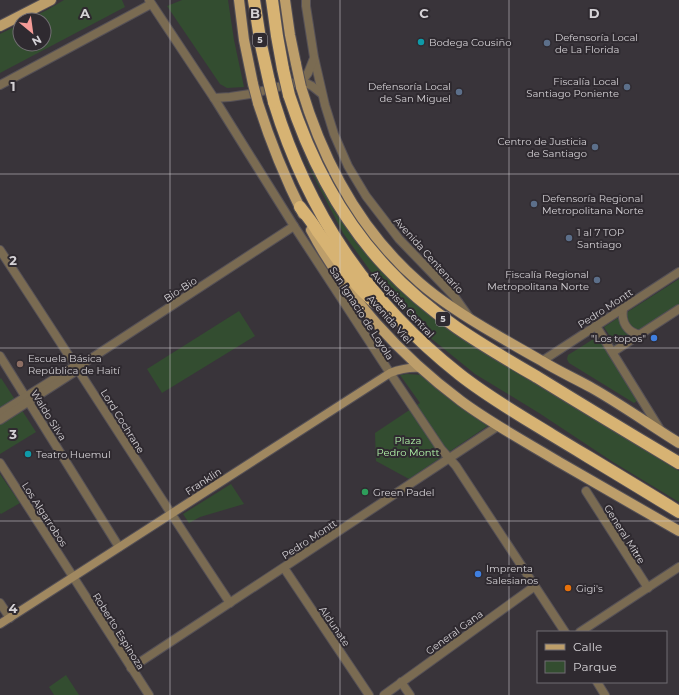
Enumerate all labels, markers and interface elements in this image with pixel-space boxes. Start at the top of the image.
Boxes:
text: A [79,5,91,21]
text: B [250,5,260,21]
text: C [419,5,429,21]
text: D [589,5,600,21]
north arrow [12,12,52,52]
place label: Defensoría Local de La Florida [555,31,638,56]
text: N [30,32,44,49]
road number: 5 [253,33,267,47]
place label: Bodega Cousiño [429,36,511,49]
marker: Bodega Cousiño [416,37,426,47]
marker: Defensoría Local de La Florida [542,38,552,48]
place label: Fiscalía Local Santiago Poniente [526,75,619,100]
text: 1 [10,78,16,94]
place label: Defensoría Local de San Miguel [368,80,451,105]
marker: Fiscalía Local Santiago Poniente [622,82,632,92]
marker: Defensoría Local de San Miguel [454,87,464,97]
place label: Centro de Justicia de Santiago [498,135,587,160]
marker: Centro de Justicia de Santiago [590,142,600,152]
place label: Defensoría Regional Metropolitana Norte [542,192,644,217]
marker: Defensoría Regional Metropolitana Norte [529,199,539,209]
street label: Avenida Centenario [391,215,466,296]
place label: 1 al 7 TOP Santiago [577,226,624,251]
marker: 1 al 7 TOP Santiago [564,233,574,243]
text: 2 [9,252,17,268]
street label: San Ignacio de Loyola [327,264,397,362]
street label: Autopista Central [368,268,437,340]
place label: Fiscalía Regional Metropolitana Norte [487,268,589,293]
street label: Bio-Bio [161,274,199,305]
marker: Fiscalía Regional Metropolitana Norte [592,275,602,285]
street label: Pedro Montt [575,286,635,331]
street label: Avenida Viel [364,292,415,346]
road number: 5 [436,312,450,326]
place label: "Los topos" [591,332,646,345]
marker: "Los topos" [649,333,659,343]
place label: Escuela Básica República de Haití [28,352,121,377]
marker: Escuela Básica República de Haití [15,359,25,369]
street label: Waldo Silva [28,387,69,443]
street label: Lord Cochrane [98,387,147,456]
text: 3 [8,426,17,442]
park label: Plaza Pedro Montt [376,434,440,459]
place label: Teatro Huemul [36,448,111,461]
marker: Teatro Huemul [23,449,33,459]
street label: Franklin [183,465,224,498]
street label: Los Algarrobos [19,480,70,549]
place label: Green Padel [373,486,435,499]
marker: Green Padel [360,487,370,497]
street label: General Mitre [601,502,648,566]
street label: Pedro Montt [279,517,339,562]
place label: Imprenta Salesianos [486,562,538,587]
marker: Imprenta Salesianos [473,569,483,579]
place label: Gigi's [576,582,603,595]
marker: Gigi's [563,583,573,593]
street label: Roberto Espinoza [90,590,147,672]
text: 4 [9,600,18,616]
street label: Aldunate [316,604,353,649]
street label: General Gana [423,607,485,658]
legend [537,631,667,683]
text: Calle [573,639,602,654]
text: Parque [573,659,617,674]

